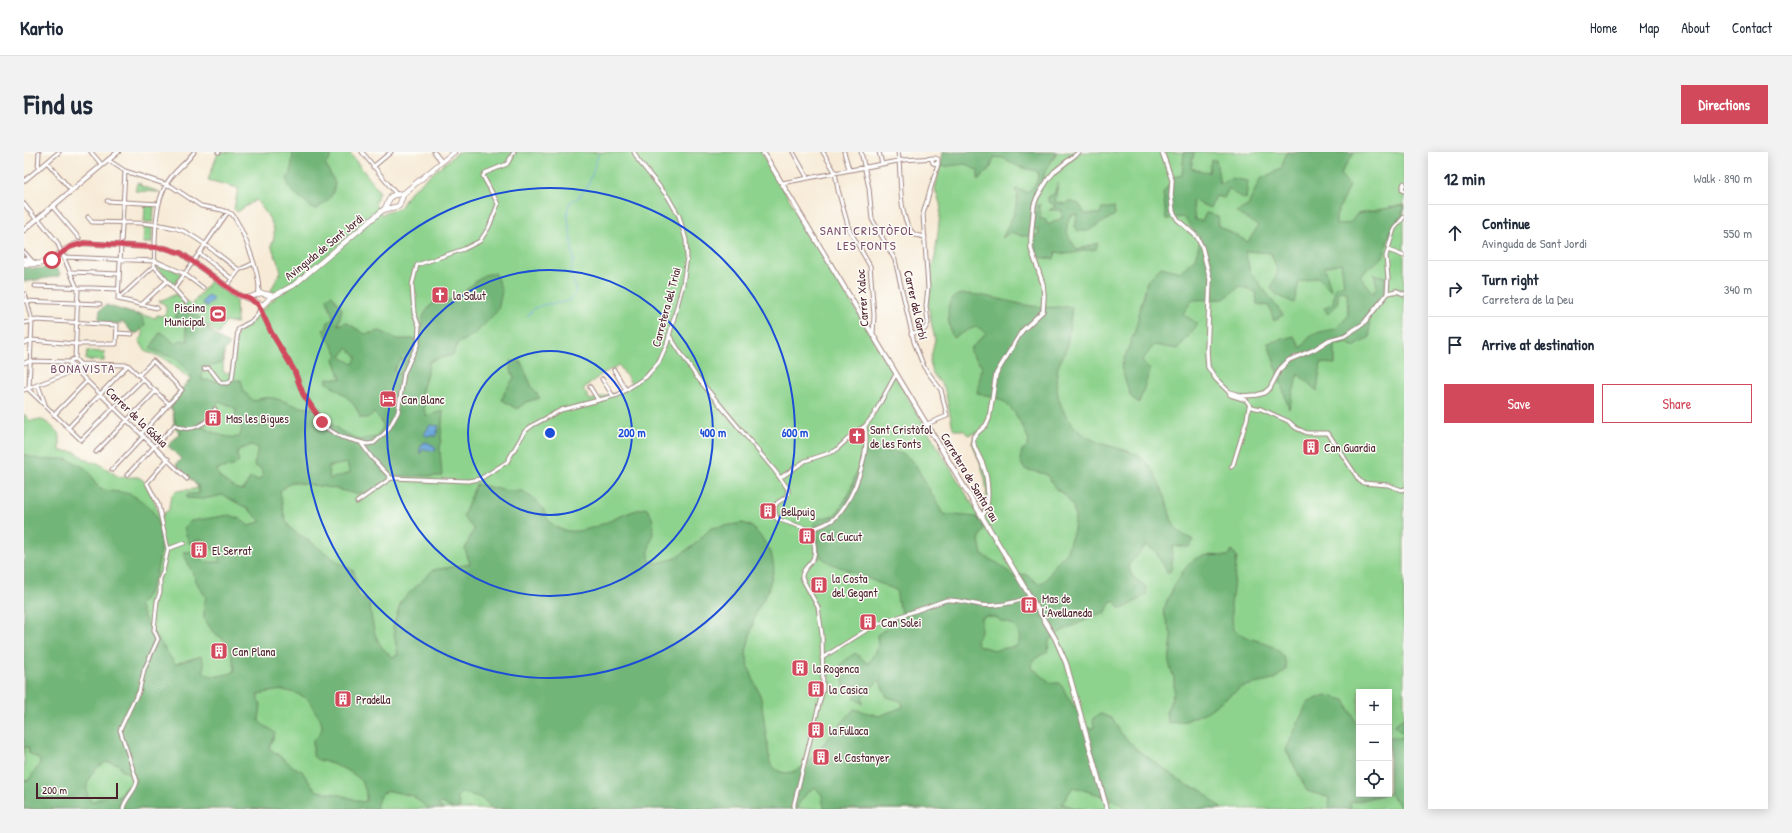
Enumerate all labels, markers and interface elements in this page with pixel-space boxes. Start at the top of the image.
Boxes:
text: Kartio [20,15,63,41]
text: Home [1590,18,1617,37]
text: Map [1639,18,1659,37]
text: About [1681,18,1710,37]
text: Contact [1732,18,1772,37]
text: Find us [24,85,93,123]
button: Directions [1681,85,1768,124]
text: 12 min [1444,167,1485,190]
text: Walk · 890 m [1693,169,1752,187]
street label: Avinguda de Sant Jordi [281,210,367,284]
text: Continue [1482,213,1530,234]
district label: SANT CRISTÒFOL LES FONTS [820,221,914,254]
icon: ahead [1444,222,1466,244]
text: 550 m [1723,224,1752,242]
text: Avinguda de Sant Jordi [1482,234,1587,252]
route start [43,251,61,269]
street label: Carretera del Triai [647,265,685,349]
street label: Carrer Xaloc [851,268,872,327]
street label: Carrer del Garbí [900,269,932,342]
text: Turn right [1482,269,1538,290]
icon: right [1444,278,1466,300]
text: 340 m [1724,280,1752,298]
church icon: la Salut [430,285,450,305]
place label: la Salut [453,287,487,304]
text: Carretera de la Deu [1482,290,1573,308]
place label: Piscina Municipal [165,299,206,330]
sports icon: Piscina Municipal [208,304,228,324]
icon: arrive [1444,334,1466,356]
text: Arrive at destination [1482,334,1594,355]
district label: BONAVISTA [51,359,115,377]
street label: Carrer de la Gódua [102,383,172,451]
button: Save [1444,384,1594,423]
button: Share [1602,384,1752,423]
hotel icon: Can Blanc [378,389,398,409]
place label: Can Blanc [401,391,445,408]
building icon: Mas les Bigues [203,408,223,428]
place label: Mas les Bigues [226,410,289,427]
route end [313,413,331,431]
place label: Sant Cristòfol de les Fonts [870,421,933,452]
text: 200 m [618,424,646,441]
text: 400 m [700,424,726,441]
text: 600 m [782,424,808,441]
centre of rings [543,426,557,440]
church icon: Sant Cristòfol de les Fonts [847,426,867,446]
street label: Carretera de Santa Pau [937,429,1003,525]
building icon: Can Guardia [1301,437,1321,457]
place label: Can Guardia [1324,439,1376,456]
building icon: Bellpuig [758,501,778,521]
place label: Bellpuig [781,503,815,520]
building icon: Cal Cucut [797,526,817,546]
place label: Cal Cucut [820,528,863,545]
building icon: El Serrat [189,540,209,560]
place label: El Serrat [212,542,252,559]
place label: la Costa del Gegant [832,570,878,601]
building icon: la Costa del Gegant [809,575,829,595]
place label: Mas de l'Avellaneda [1042,590,1092,621]
building icon: Mas de l'Avellaneda [1019,595,1039,615]
building icon: Can Solei [858,612,878,632]
place label: Can Solei [881,614,921,631]
building icon: Can Plana [209,641,229,661]
place label: Can Plana [232,643,276,660]
building icon: la Rogenca [790,658,810,678]
place label: la Rogenca [813,660,859,677]
building icon: la Casica [806,679,826,699]
place label: la Casica [829,681,868,698]
building icon: Pradella [333,689,353,709]
map controls [1356,689,1392,797]
button: + [1356,689,1392,725]
place label: Pradella [356,691,391,708]
building icon: la Fullaca [806,720,826,740]
place label: la Fullaca [829,722,868,739]
button: − [1356,725,1392,761]
building icon: el Castanyer [811,747,831,767]
place label: el Castanyer [834,749,890,766]
button: locate [1356,761,1392,797]
scale bar [36,781,118,800]
text: 200 m [42,783,67,797]

